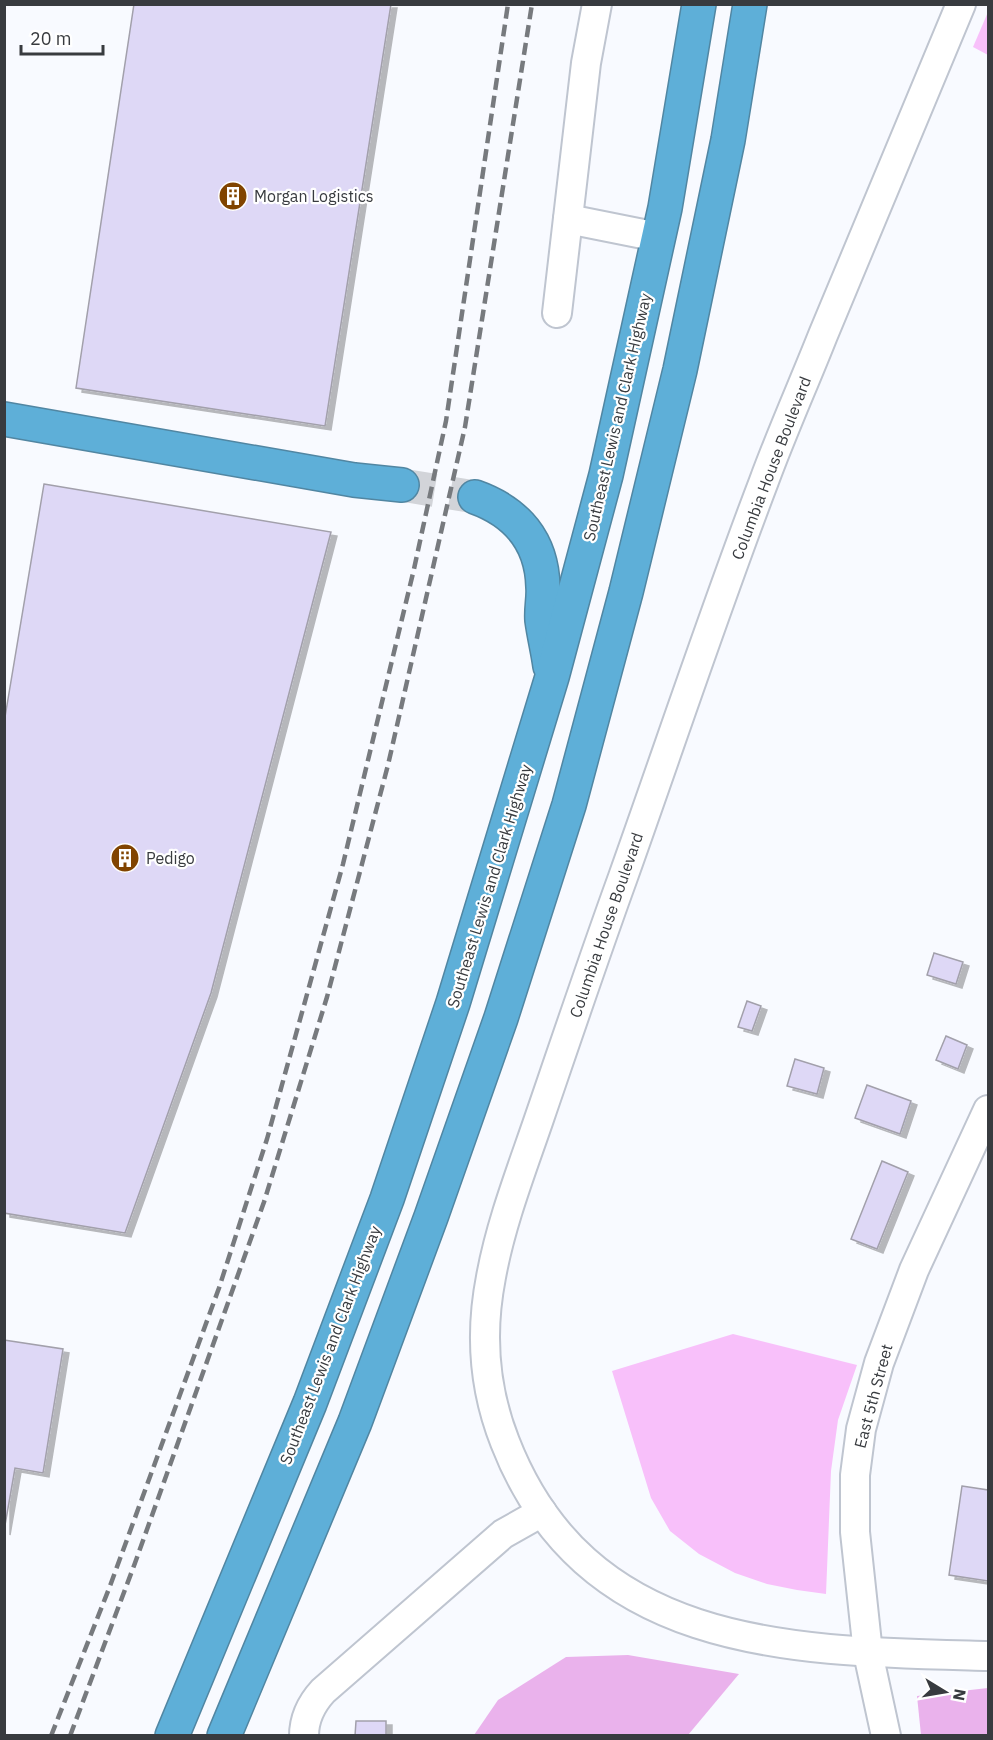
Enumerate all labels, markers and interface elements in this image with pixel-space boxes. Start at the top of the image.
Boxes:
scale bar [21,18,104,56]
text: 20 m [30,27,72,50]
building icon: Morgan Logistics [217,180,249,212]
place label: Morgan Logistics [254,186,374,206]
street label: Southeast Lewis and Clark Highway [579,291,655,543]
street label: Columbia House Boulevard [727,374,815,562]
street label: Southeast Lewis and Clark Highway [442,762,536,1010]
street label: Columbia House Boulevard [565,830,647,1020]
building icon: Pedigo [109,842,141,874]
place label: Pedigo [146,848,195,868]
street label: Southeast Lewis and Clark Highway [275,1223,385,1467]
street label: East 5th Street [850,1342,896,1450]
north arrow [915,1662,975,1722]
text: N [949,1687,971,1702]

